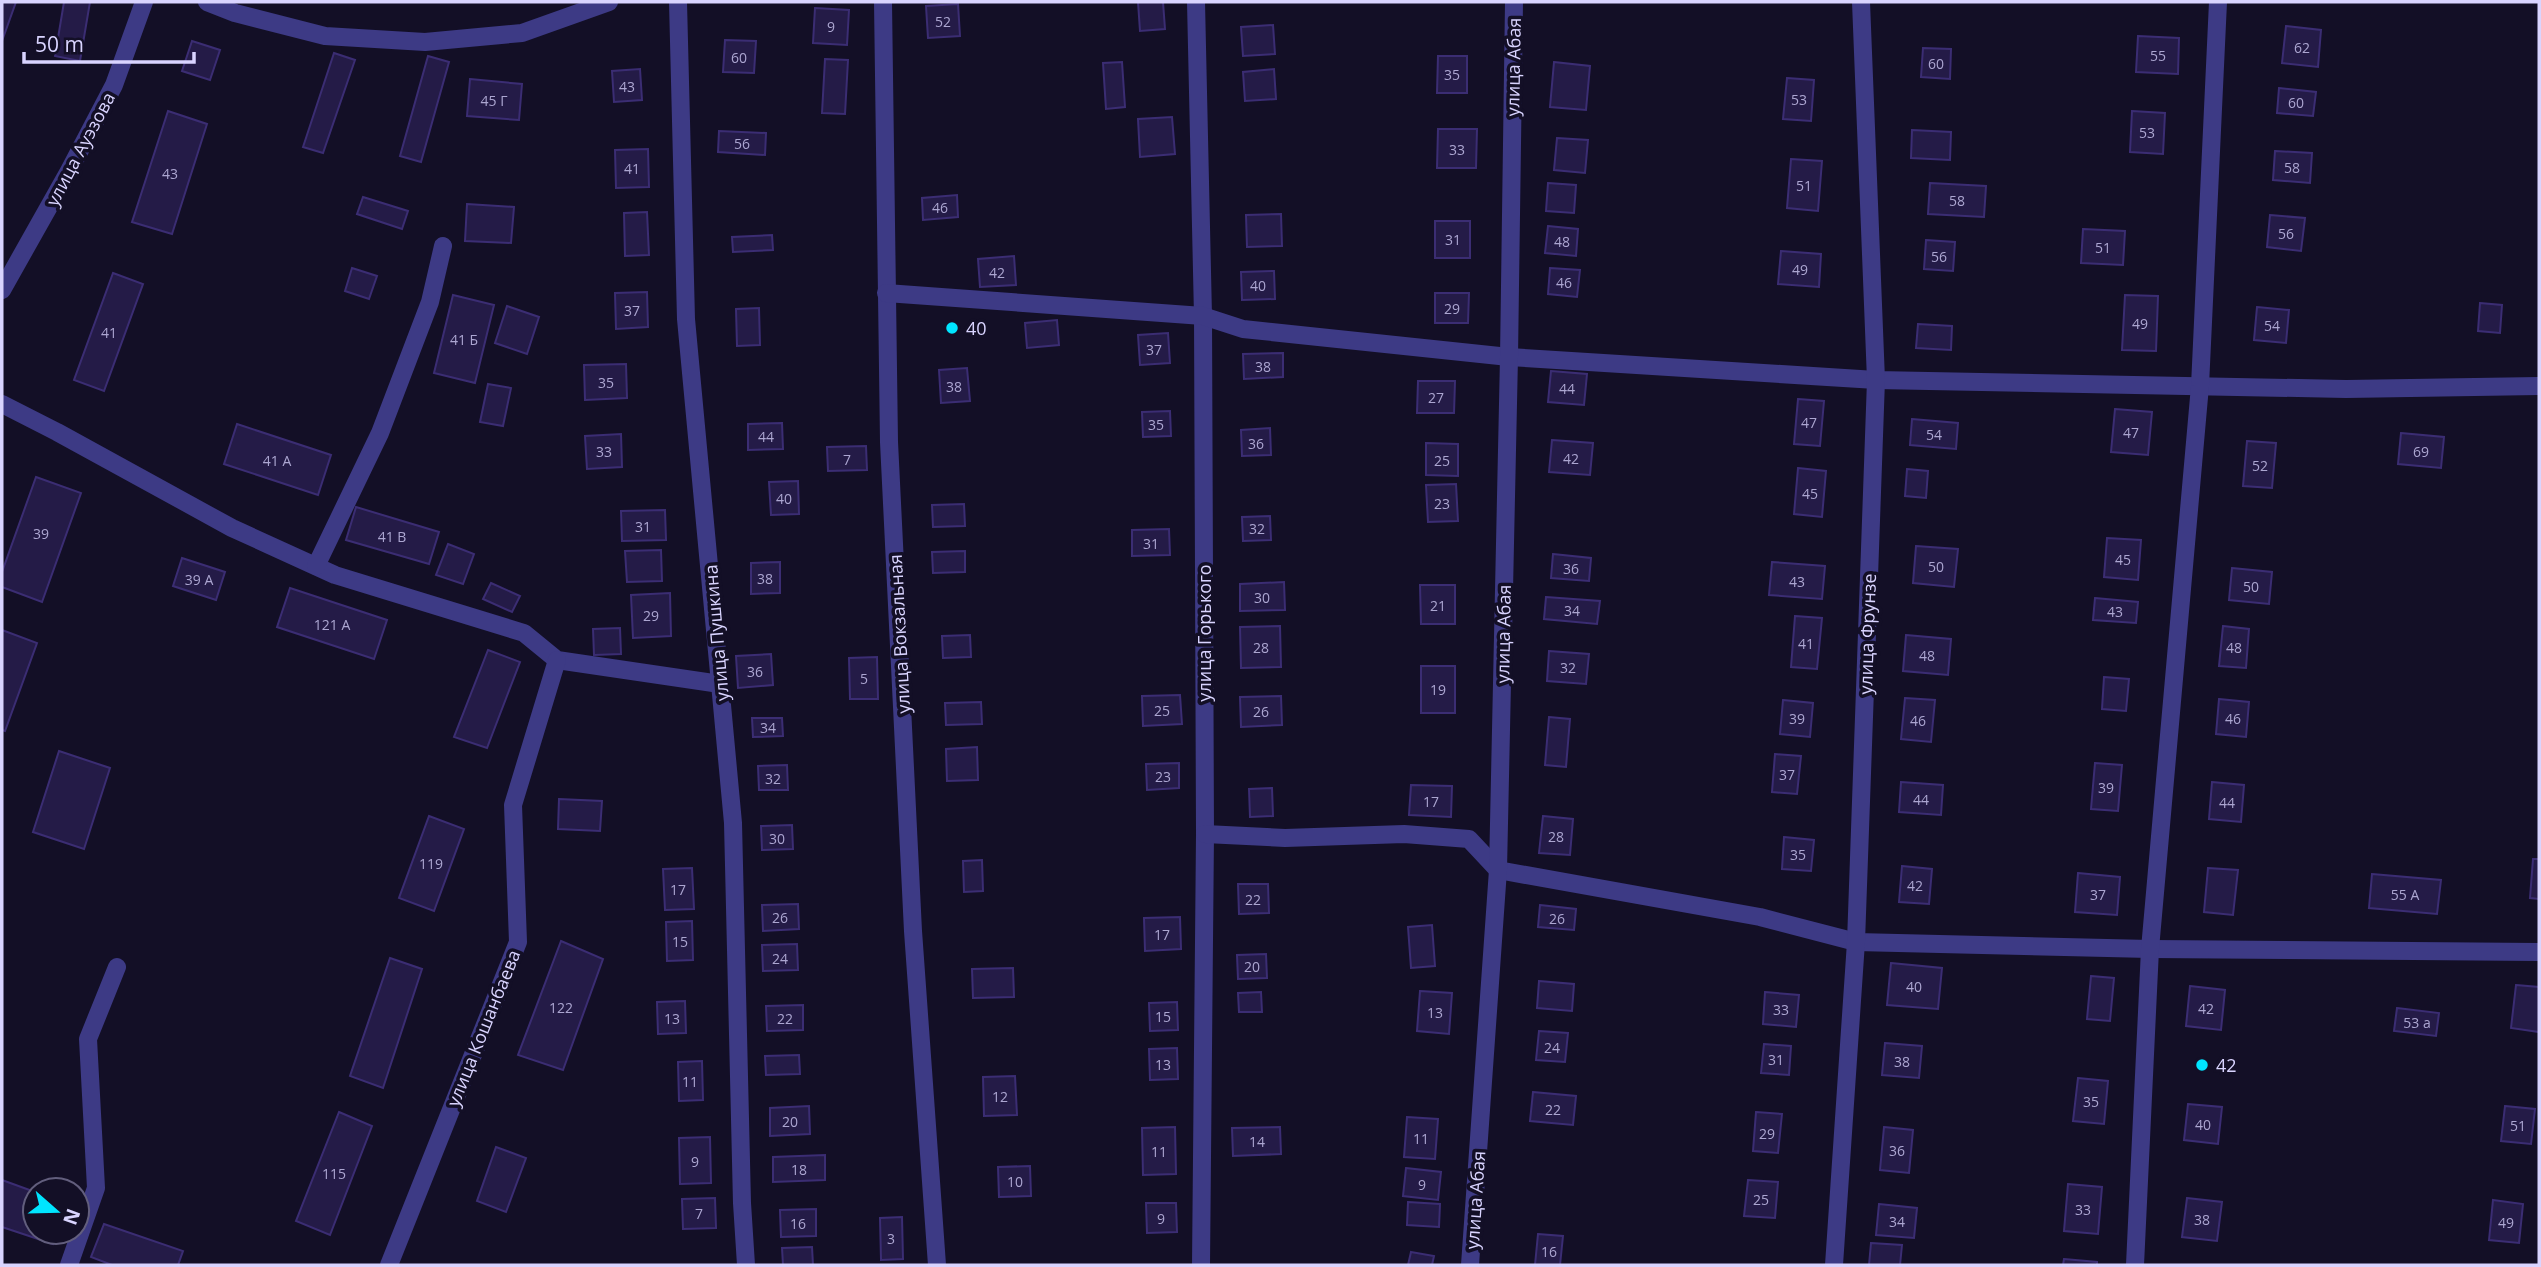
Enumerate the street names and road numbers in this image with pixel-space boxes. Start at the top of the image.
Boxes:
street label: улица Абая [1500,17,1526,117]
street label: улица Ауэзова [40,88,120,210]
street label: улица Вокзальная [883,554,915,714]
street label: улица Пушкина [698,564,734,702]
street label: улица Горького [1192,564,1216,702]
street label: улица Фрунзе [1853,573,1881,695]
street label: улица Абая [1490,584,1516,684]
street label: улица Кошанбаева [441,946,525,1110]
street label: улица Абая [1460,1150,1490,1250]

